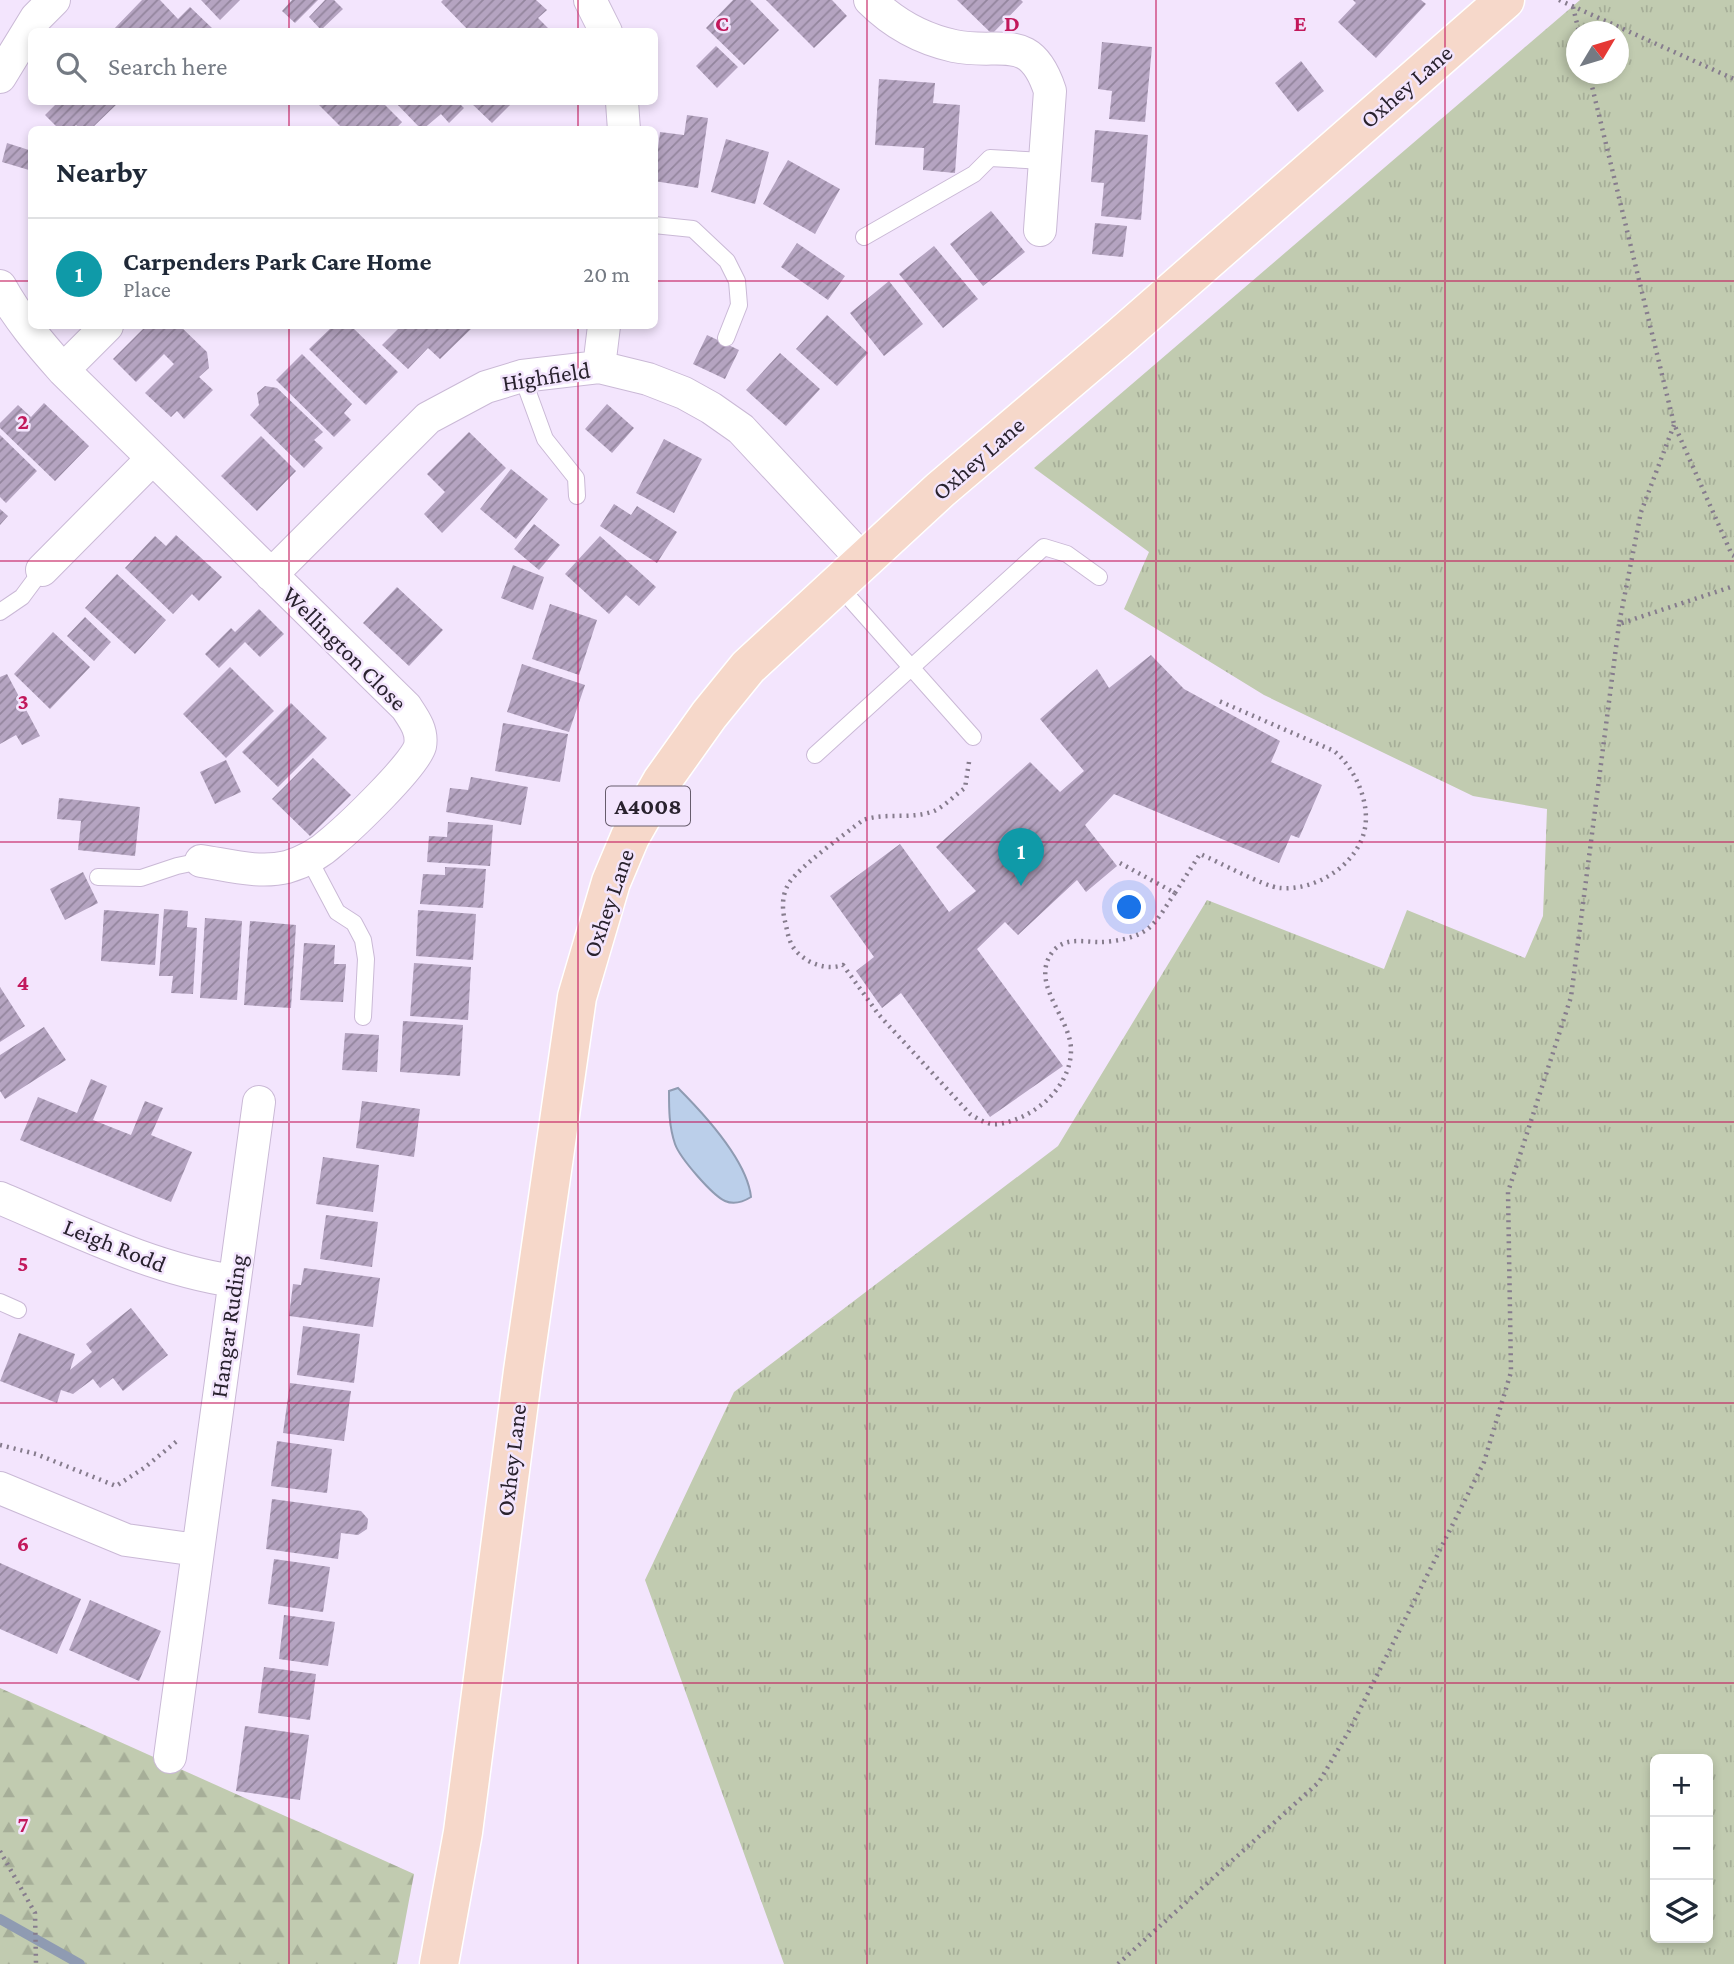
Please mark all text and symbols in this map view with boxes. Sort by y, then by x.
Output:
text: C [715,10,729,36]
text: D [1004,10,1020,36]
text: E [1293,10,1307,36]
north arrow [1566,21,1629,84]
search box [28,28,658,105]
street label: Oxhey Lane [1355,39,1457,133]
icon: search [52,48,90,86]
text: Search here [108,52,227,81]
text: Nearby [56,155,147,188]
text: Carpenders Park Care Home [123,247,432,276]
text: 1 [75,261,83,287]
text: 20 m [583,261,630,287]
text: Place [123,276,171,302]
street label: Highfield [500,356,592,396]
text: 2 [17,408,29,434]
street label: Oxhey Lane [927,411,1029,505]
street label: Wellington Close [277,580,413,716]
text: 3 [17,688,29,714]
road number: A4008 [606,786,690,826]
pin: 1 [998,828,1044,886]
street label: Oxhey Lane [577,845,639,961]
your location [1112,890,1146,924]
text: 4 [17,969,29,995]
street label: Leigh Rodd [60,1212,170,1278]
text: 5 [17,1250,29,1276]
street label: Hangar Ruding [205,1252,251,1399]
street label: Oxhey Lane [491,1402,531,1518]
text: 6 [17,1530,29,1556]
map controls [1650,1754,1713,1943]
button: + [1650,1754,1713,1817]
text: 7 [17,1811,29,1837]
button: − [1650,1817,1713,1880]
button: layers [1650,1880,1713,1943]

